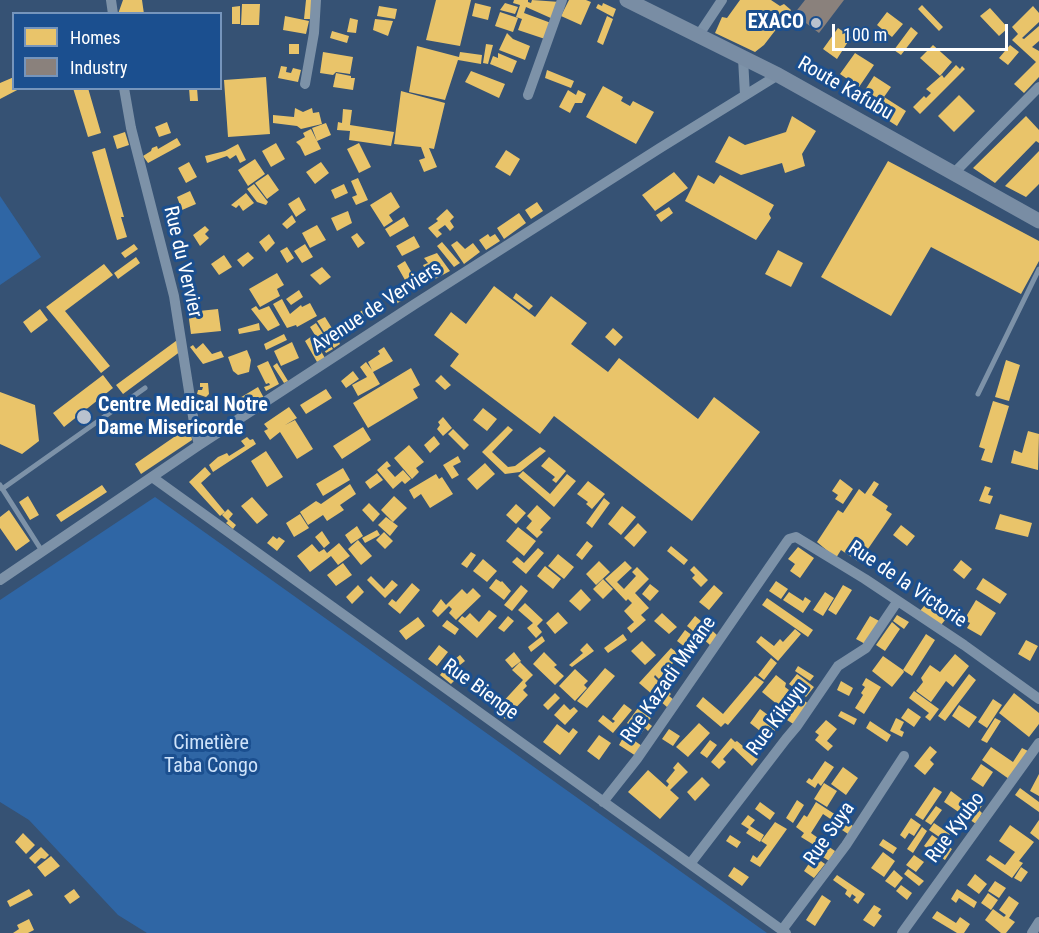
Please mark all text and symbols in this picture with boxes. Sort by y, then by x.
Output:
place label: EXACO [748,11,804,35]
legend [12,12,222,90]
scale bar [835,12,1010,50]
marker: EXACO [809,16,823,30]
text: 100 m [843,24,887,45]
text: Homes [70,27,120,48]
street label: Route Kafubu [793,52,897,126]
text: Industry [70,57,128,78]
street label: Rue du Vervier [158,204,206,320]
street label: Avenue de Verviers [307,257,447,359]
place label: Centre Medical Notre Dame Misericorde [98,394,268,441]
marker: Centre Medical Notre Dame Misericorde [75,408,93,426]
street label: Rue de la Victorie [843,537,971,633]
street label: Rue Kazadi Mwane [616,612,722,748]
street label: Rue Bienge [437,654,523,726]
street label: Rue Kikuyu [742,677,814,761]
park label: Cimetière Taba Congo [164,732,258,779]
street label: Rue Kyubo [922,788,990,868]
street label: Rue Suya [800,798,860,870]

